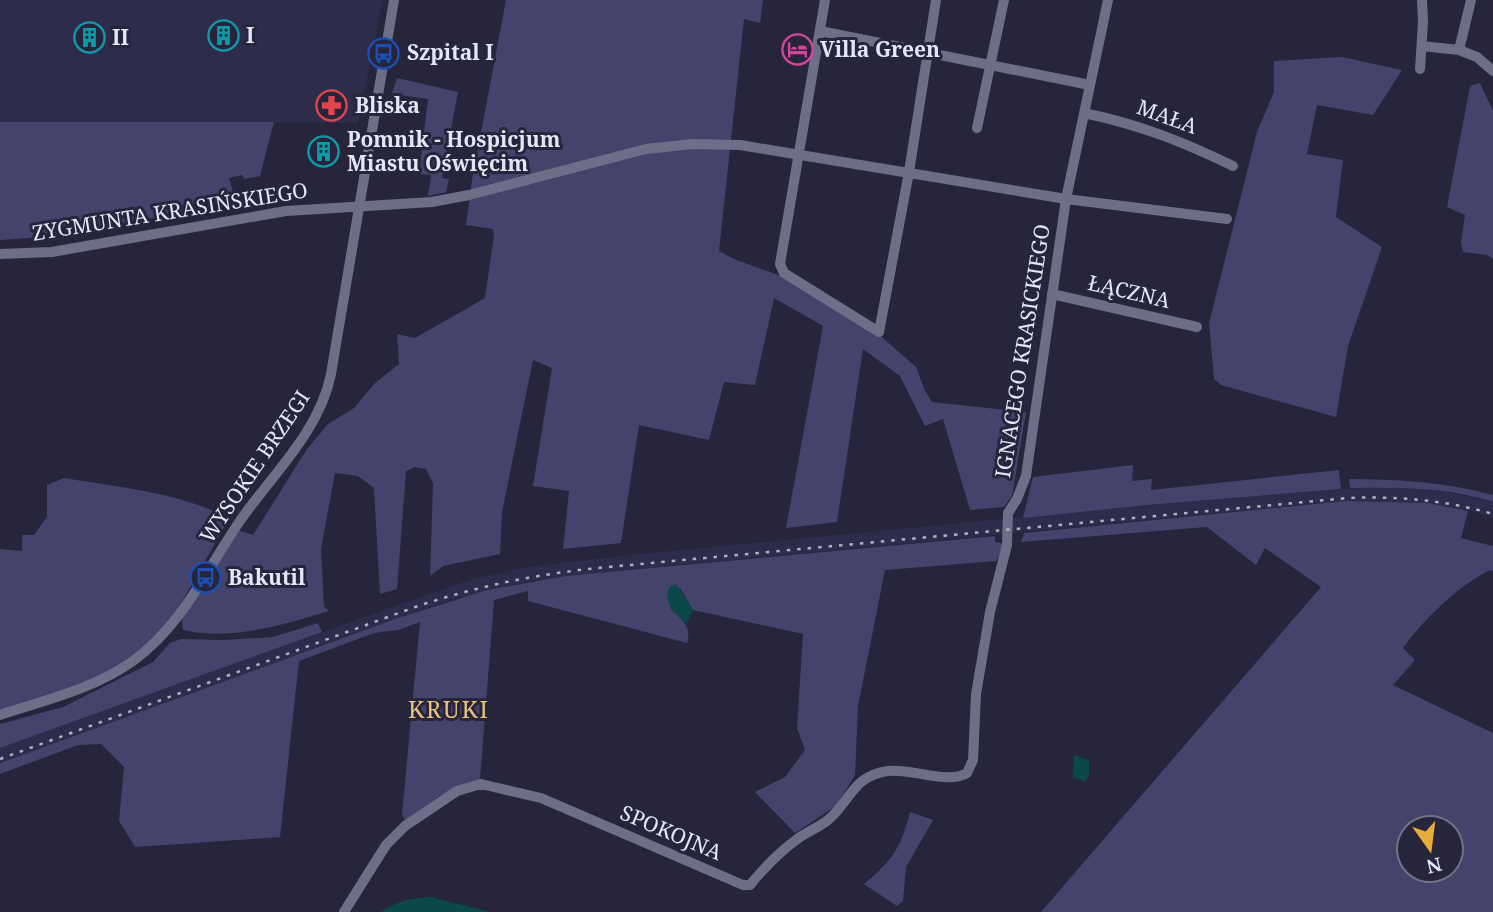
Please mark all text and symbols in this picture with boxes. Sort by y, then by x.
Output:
building icon: I [206,19,240,53]
building icon: II [72,21,106,55]
place label: I [246,21,254,49]
place label: II [112,23,129,51]
hotel icon: Villa Green [780,33,814,67]
place label: Villa Green [820,35,940,63]
bus stop icon: Szpital I [367,36,401,70]
place label: Szpital I [407,38,494,66]
pharmacy icon: Bliska [315,89,349,123]
place label: Bliska [355,91,420,119]
street label: MAŁA [1133,92,1202,140]
place label: Pomnik - Hospicjum Miastu Oświęcim [347,125,561,177]
building icon: Pomnik - Hospicjum Miastu Oświęcim [307,135,341,169]
street label: ZYGMUNTA KRASIŃSKIEGO [30,175,310,247]
street label: IGNACEGO KRASICKIEGO [988,222,1056,480]
street label: ŁĄCZNA [1085,268,1173,314]
street label: WYSOKIE BRZEGI [193,385,316,548]
bus stop icon: Bakutil [188,561,222,595]
place label: Bakutil [228,563,306,591]
district label: KRUKI [408,693,490,725]
street label: SPOKOJNA [616,798,727,866]
north arrow [1395,814,1465,884]
text: N [1424,851,1445,880]

